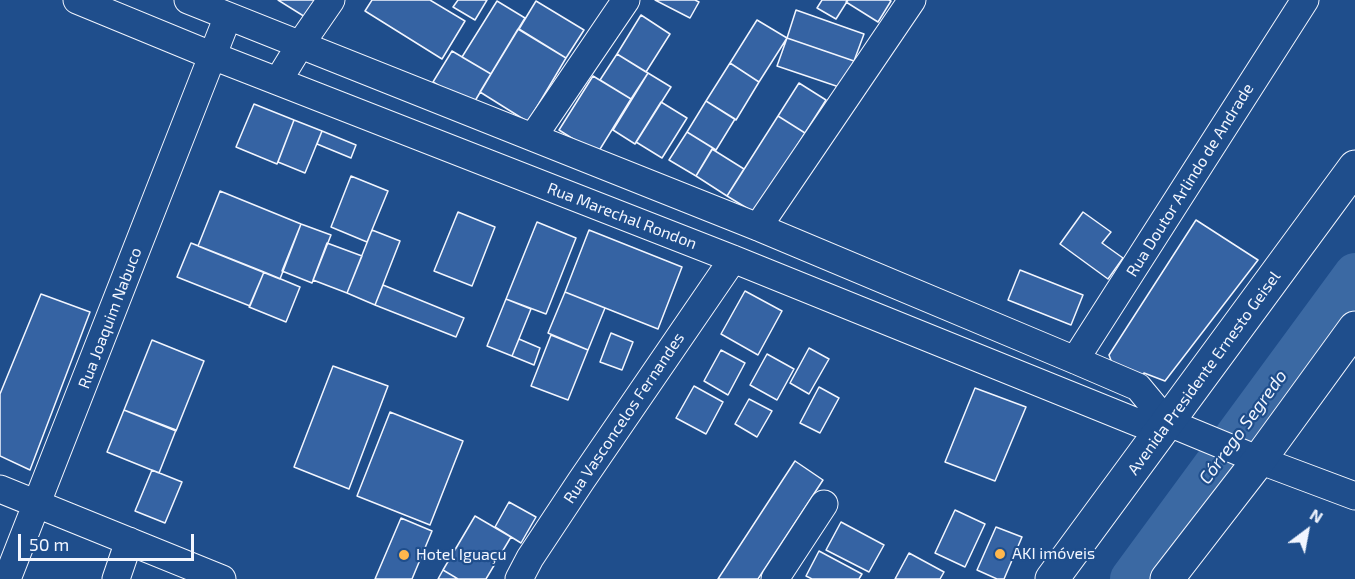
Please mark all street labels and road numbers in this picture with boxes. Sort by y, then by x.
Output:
street label: Rua Doutor Arlindo de Andrade [1122,80,1258,280]
street label: Rua Marechal Rondon [544,179,700,253]
street label: Rua Joaquim Nabuco [74,245,146,391]
street label: Avenida Presidente Ernesto Geisel [1124,267,1284,479]
street label: Rua Vasconcelos Fernandes [560,329,688,507]

